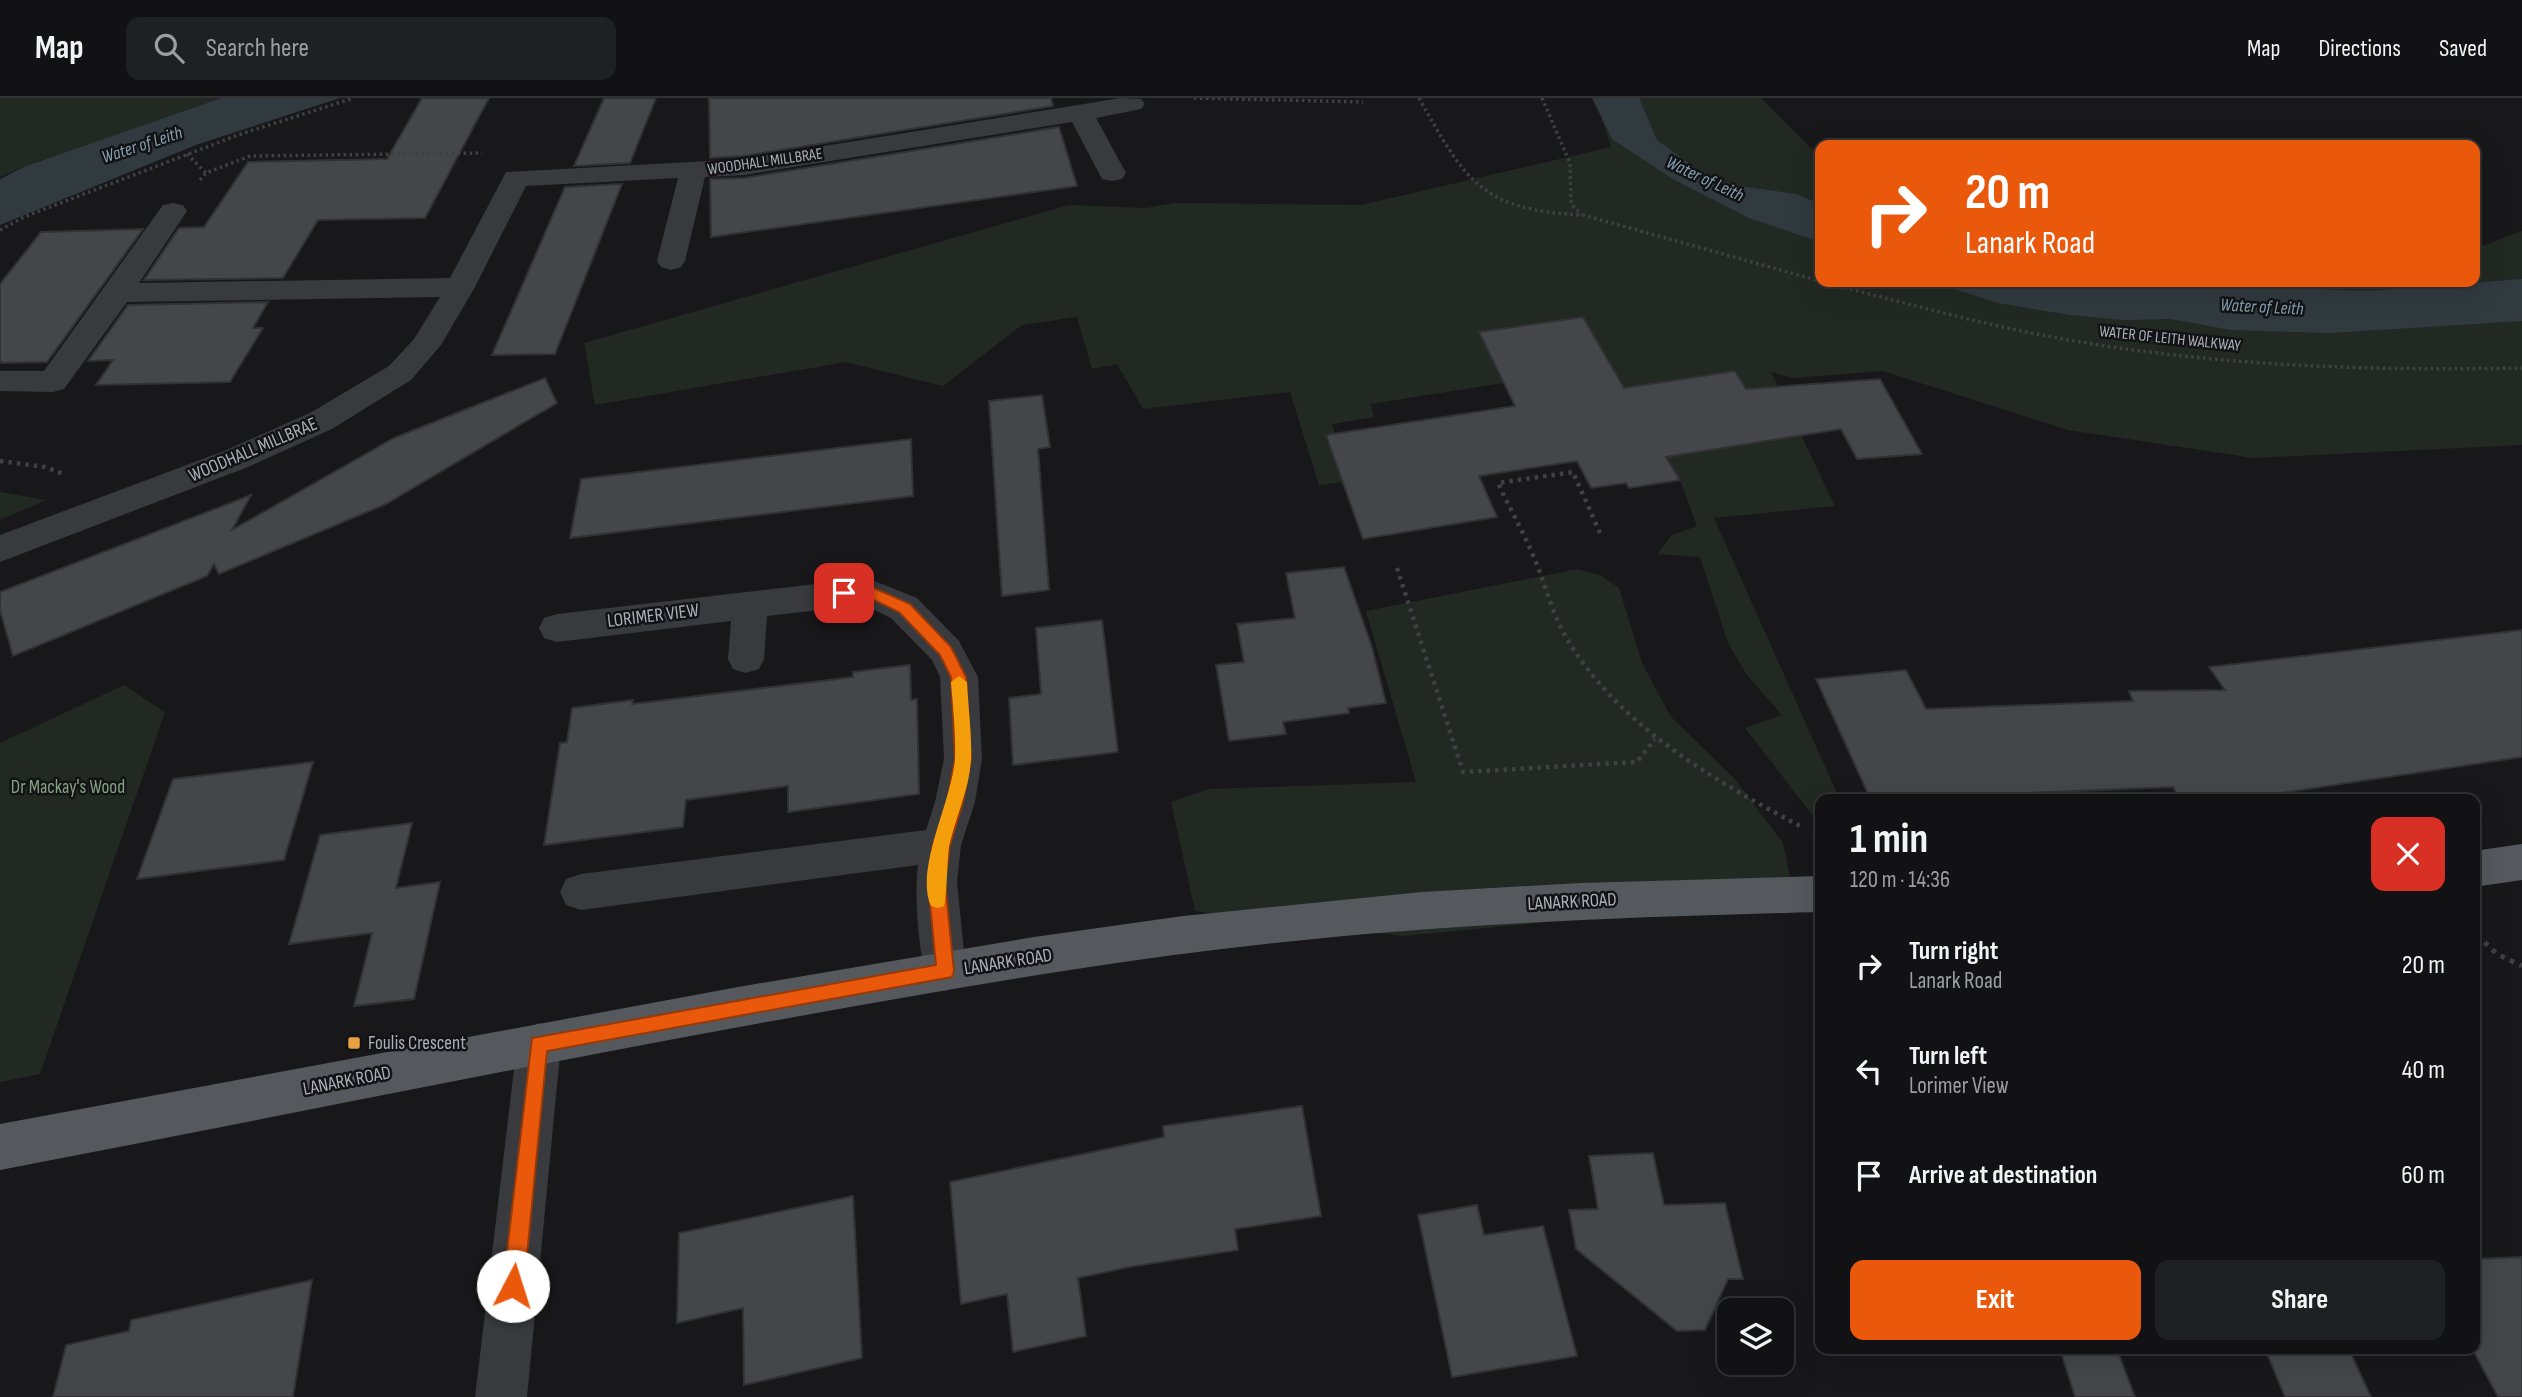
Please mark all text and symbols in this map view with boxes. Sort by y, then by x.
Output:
search box [126,17,616,80]
text: Map [35,28,84,68]
icon: search [150,29,188,67]
text: Search here [206,33,309,64]
text: Map [2247,34,2280,63]
text: Directions [2318,34,2401,63]
text: Saved [2439,34,2487,63]
water label: Water of Leith [99,122,185,168]
street label: WOODHALL MILLBRAE [706,145,824,179]
water label: Water of Leith [1663,152,1748,206]
text: 20 m [1965,164,2050,223]
icon: right [1850,168,1941,259]
text: Lanark Road [1965,224,2095,263]
water label: Water of Leith [2220,294,2305,320]
street label: WATER OF LEITH WALKWAY [2098,322,2242,356]
street label: WOODHALL MILLBRAE [185,413,321,487]
pin [814,563,874,623]
icon: arrive [825,574,863,612]
street label: LORIMER VIEW [606,599,701,633]
park label: Dr Mackay's Wood [11,776,125,799]
text: 1 min [1850,814,1928,865]
button: close [2371,817,2445,891]
text: 120 m · 14:36 [1850,866,1950,894]
street label: LANARK ROAD [1527,888,1617,916]
text: Turn right [1909,936,1998,967]
street label: LANARK ROAD [962,944,1054,980]
icon: right [1850,947,1888,985]
text: 20 m [2402,950,2445,981]
text: Lanark Road [1909,967,2002,995]
place label: Foulis Crescent [368,1032,466,1055]
marker: Foulis Crescent [346,1035,362,1051]
text: Turn left [1909,1041,1987,1072]
icon: left [1850,1052,1888,1090]
text: 40 m [2402,1055,2445,1086]
street label: LANARK ROAD [301,1061,393,1101]
text: Lorimer View [1909,1072,2009,1100]
icon: arrive [1850,1157,1888,1195]
text: Arrive at destination [1909,1160,2097,1191]
text: 60 m [2401,1160,2445,1191]
position arrow [476,1249,550,1323]
button: Exit [1850,1260,2141,1340]
button: Share [2155,1260,2445,1340]
map controls [1717,1298,1794,1375]
button: layers [1717,1298,1794,1375]

